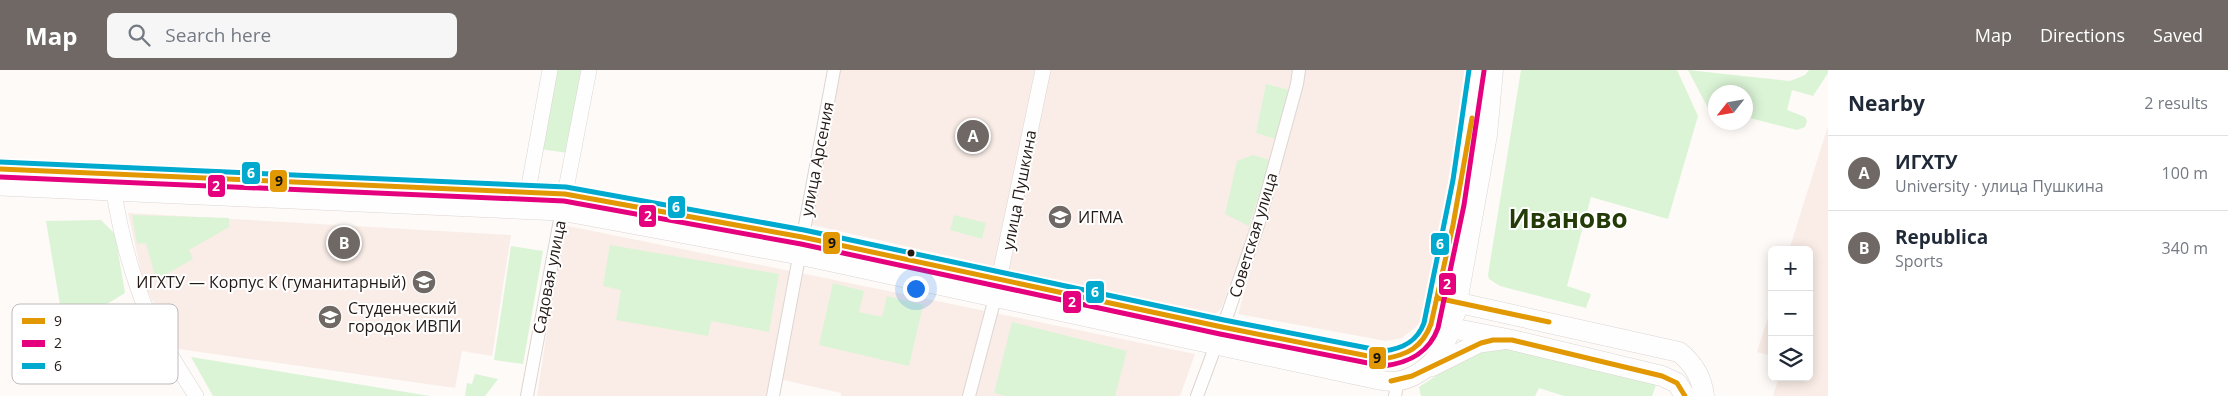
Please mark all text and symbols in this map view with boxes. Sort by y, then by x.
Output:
search box [107,13,457,58]
text: Map [25,19,77,52]
icon: search [125,21,153,49]
text: Search here [165,22,271,48]
text: Map [1975,23,2012,47]
text: Directions [2040,23,2125,47]
text: Saved [2153,23,2203,47]
north arrow [1708,85,1753,130]
text: Nearby [1848,89,1925,117]
text: 2 results [2144,92,2208,114]
street label: улица Арсения [795,100,839,218]
pin: A [957,117,989,155]
street label: улица Пушкина [997,128,1041,252]
text: ИГХТУ [1895,149,1958,175]
line badge: 6 [241,161,261,185]
text: A [1858,162,1870,184]
text: 100 m [2162,162,2208,184]
text: 6 [247,163,255,182]
line badge: 9 [269,169,288,193]
street label: Советская улица [1224,170,1282,300]
text: 9 [275,171,283,190]
line badge: 2 [207,174,226,198]
text: University · улица Пушкина [1895,175,2104,197]
text: 2 [212,176,220,195]
line badge: 6 [667,195,686,219]
text: 6 [672,197,680,216]
district label: Иваново [1508,200,1628,236]
line badge: 2 [638,204,657,228]
school or university icon: ИГМА [1047,204,1073,230]
text: 2 [644,206,652,225]
place label: ИГМА [1078,206,1124,228]
street label: Садовая улица [527,218,571,336]
pin: B [328,224,360,262]
text: Republica [1895,224,1988,250]
line badge: 9 [822,231,841,255]
line badge: 6 [1430,232,1450,256]
text: 9 [828,233,836,252]
text: 6 [1436,234,1444,253]
text: B [1859,237,1869,259]
text: 340 m [2162,237,2208,259]
map controls [1768,246,1813,381]
button: + [1768,246,1813,291]
unlabelled marker [906,248,916,258]
text: Sports [1895,250,1943,272]
school or university icon: ИГХТУ — Корпус К (гуманитарный) [411,269,437,295]
place label: ИГХТУ — Корпус К (гуманитарный) [136,271,406,293]
line badge: 2 [1438,272,1457,296]
text: 2 [1443,274,1451,293]
your location [903,276,929,302]
line badge: 6 [1085,280,1105,304]
text: 6 [1091,282,1099,301]
line badge: 2 [1062,290,1082,314]
button: − [1768,291,1813,336]
text: 2 [1068,292,1076,311]
place label: Студенческий городок ИВПИ [348,297,461,337]
legend [12,304,178,384]
school or university icon: Студенческий городок ИВПИ [317,304,343,330]
text: 9 [54,311,62,330]
text: 2 [54,333,62,352]
button: layers [1768,336,1813,381]
line badge: 9 [1368,346,1387,370]
text: 9 [1373,348,1381,367]
text: 6 [54,356,62,375]

